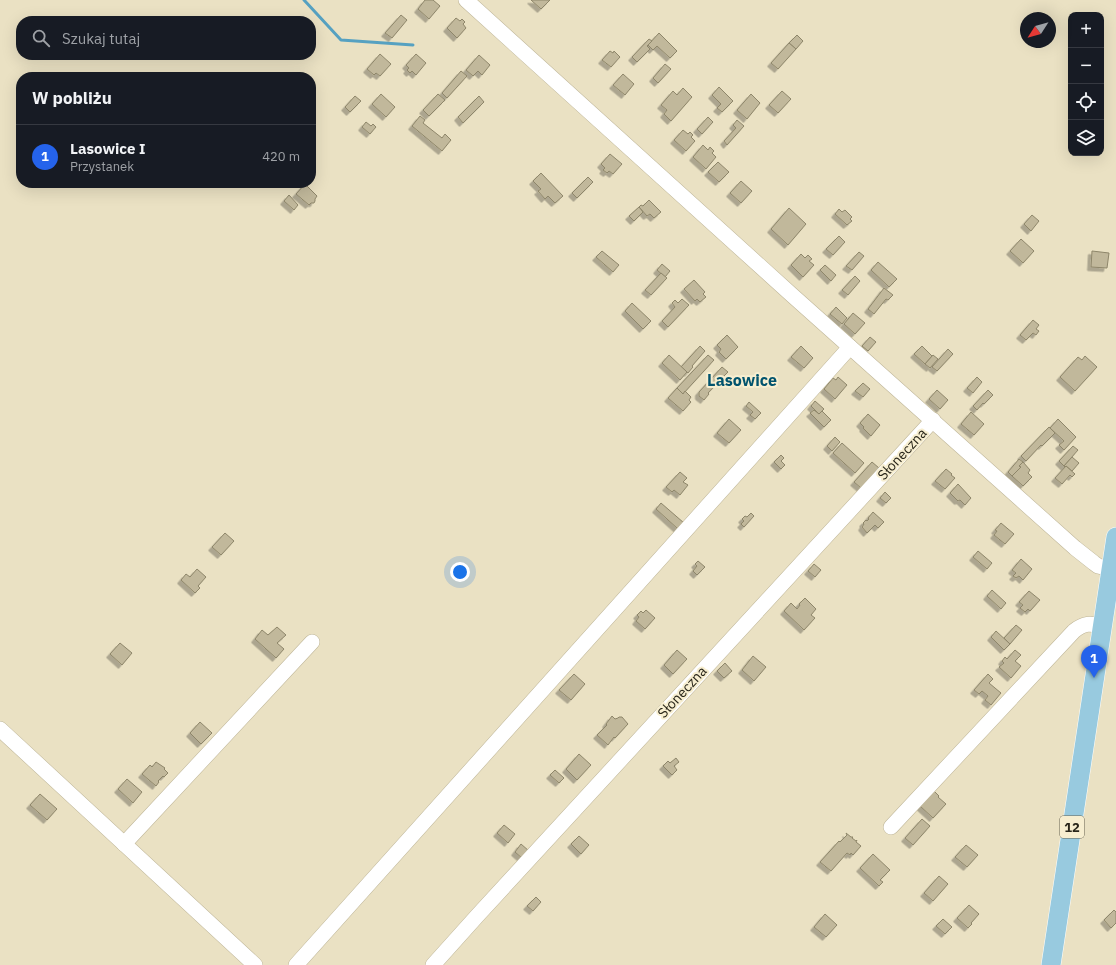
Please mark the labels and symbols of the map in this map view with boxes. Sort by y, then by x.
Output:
north arrow [1020,12,1056,48]
district label: Lasowice [707,370,777,390]
street label: Słoneczna [873,424,931,484]
your location [450,562,470,582]
pin: 1 [1081,645,1107,678]
street label: Słoneczna [653,662,711,722]
road number: 12 [1060,816,1084,838]

